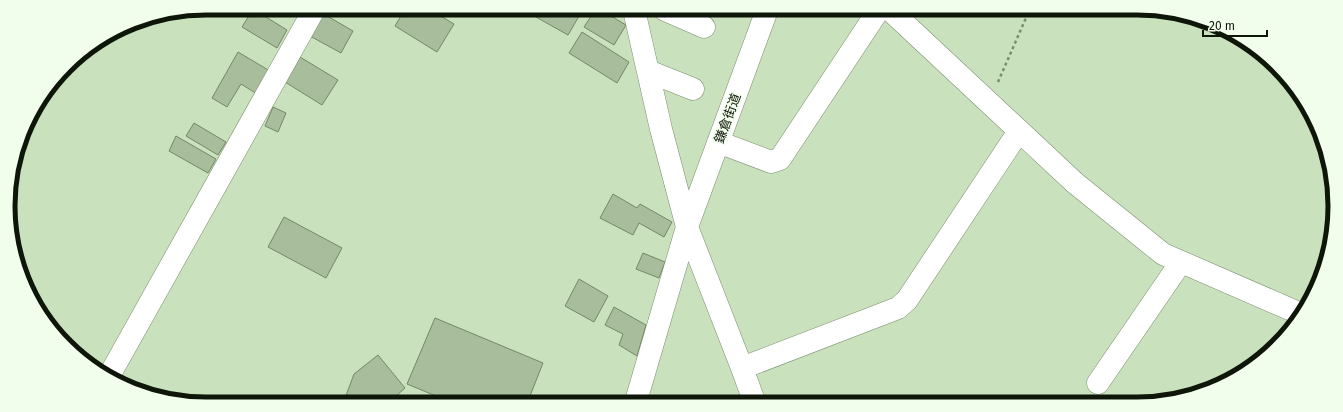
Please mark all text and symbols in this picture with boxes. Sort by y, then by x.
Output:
scale bar [1203,12,1267,38]
text: 20 m [1209,19,1235,33]
street label: 鎌倉街道 [712,91,743,145]

